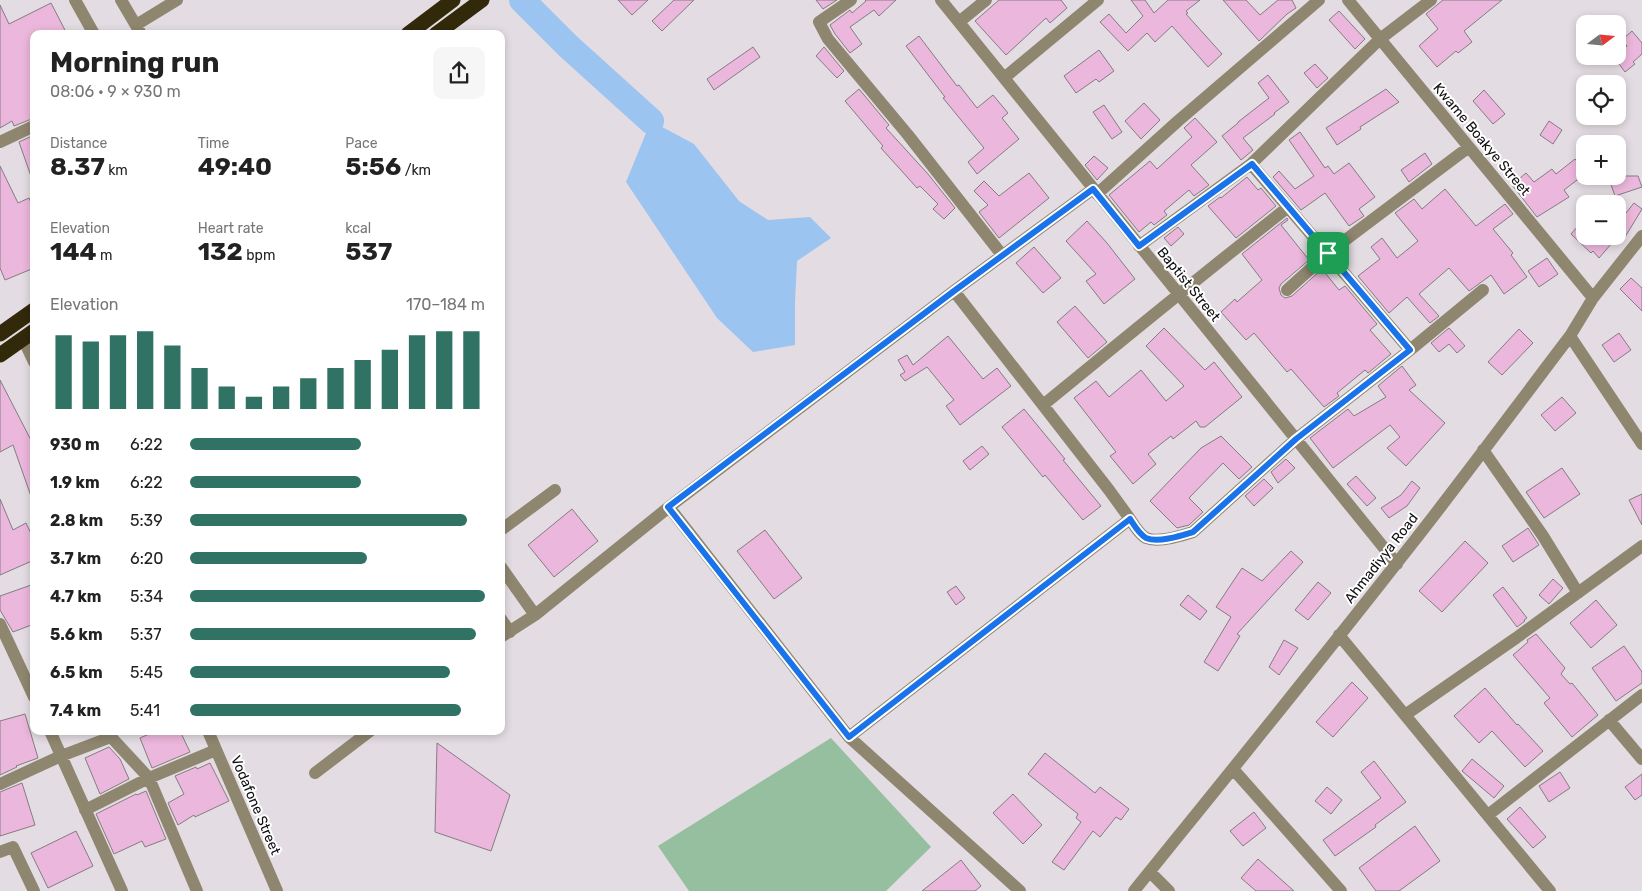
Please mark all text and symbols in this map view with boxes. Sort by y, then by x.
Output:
north arrow [1576,15,1626,65]
map controls [1576,15,1626,245]
text: Morning run [50,46,219,79]
button: share [433,47,485,99]
button: locate [1576,75,1626,125]
street label: Kwame Boakye Street [1430,80,1534,200]
text: 08:06 · 9 × 930 m [50,82,181,101]
text: Distance [50,135,107,152]
text: Time [198,135,229,152]
text: Pace [345,135,377,152]
button: + [1576,135,1626,185]
text: 8.37 [50,152,105,181]
text: 49:40 [198,152,272,181]
text: 5:56 [345,152,401,181]
text: km [105,162,128,179]
text: /km [401,162,431,179]
button: − [1576,195,1626,245]
text: Elevation [50,220,110,237]
text: Heart rate [198,220,264,237]
text: kcal [345,220,371,237]
pin [1307,232,1349,274]
text: 144 [50,237,97,266]
text: 132 [198,237,243,266]
text: 537 [345,237,392,266]
icon: arrive [1314,239,1342,267]
street label: Baptist Street [1153,244,1224,325]
text: m [97,247,112,264]
text: bpm [243,247,275,264]
text: Elevation [50,295,119,314]
text: 170–184 m [406,295,485,314]
text: 930 m [50,435,100,454]
text: 6:22 [130,435,163,454]
text: 1.9 km [50,473,100,492]
text: 6:22 [130,473,163,492]
street label: Ahmadiyya Road [1341,510,1422,607]
text: 2.8 km [50,511,103,530]
text: 5:39 [130,511,163,530]
text: 3.7 km [50,549,101,568]
text: 6:20 [130,549,163,568]
text: 4.7 km [50,587,101,606]
text: 5:34 [130,587,163,606]
text: 5.6 km [50,625,103,644]
text: 5:37 [130,625,161,644]
text: 6.5 km [50,663,103,682]
text: 5:45 [130,663,163,682]
text: 7.4 km [50,701,101,720]
text: 5:41 [130,701,160,720]
street label: Vodafone Street [227,753,284,858]

